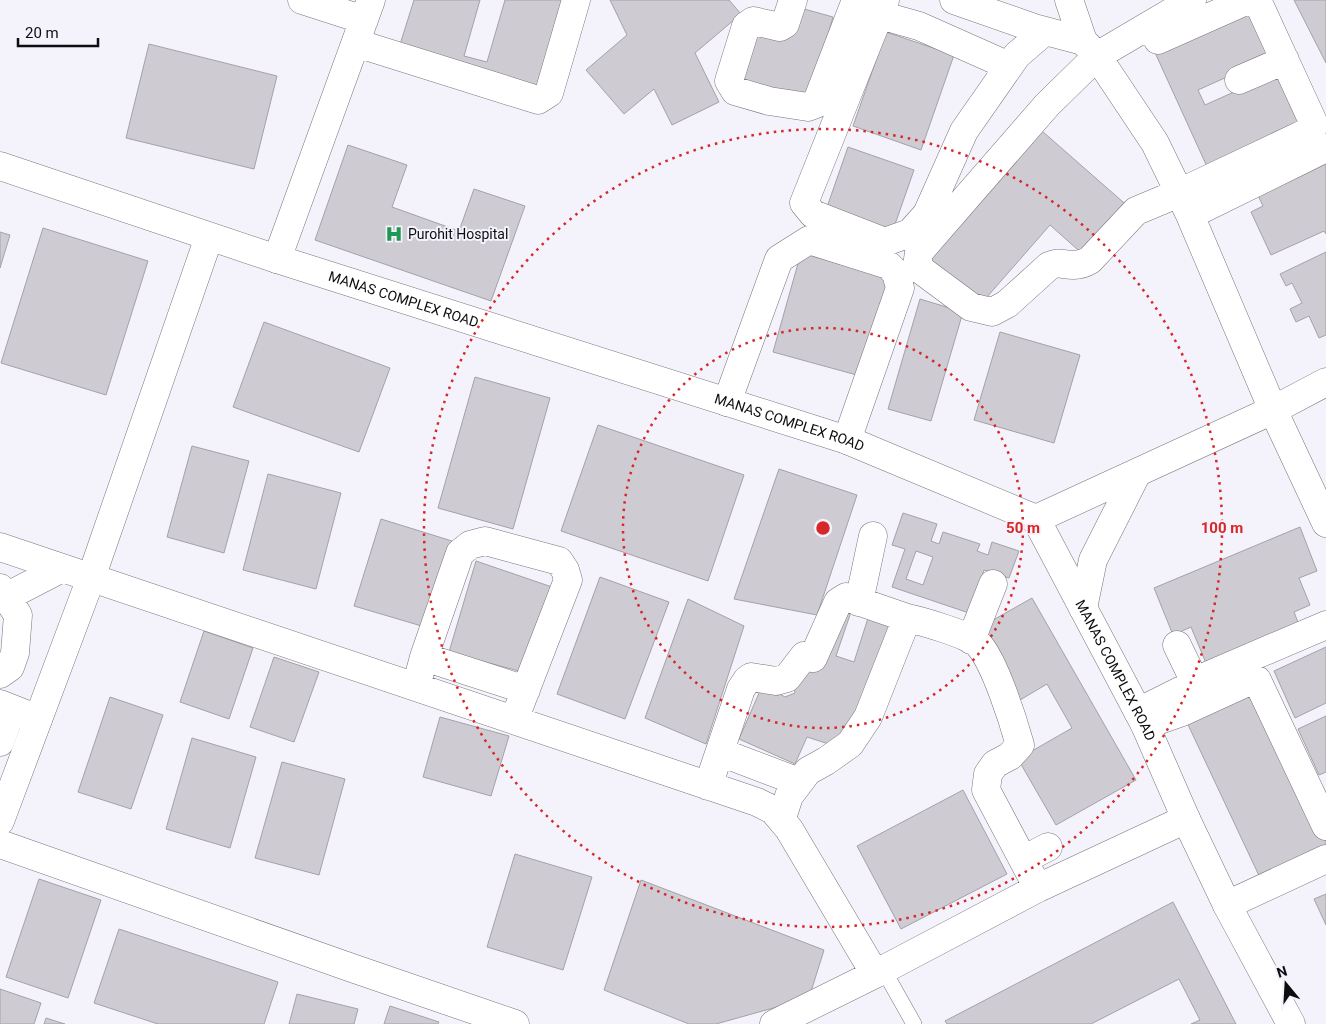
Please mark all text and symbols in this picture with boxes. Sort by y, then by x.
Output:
scale bar [18,15,98,47]
text: 20 m [25,24,59,42]
hospital icon: Purohit Hospital [384,224,404,244]
place label: Purohit Hospital [408,226,508,242]
street label: MANAS COMPLEX ROAD [327,268,481,331]
street label: MANAS COMPLEX ROAD [713,390,867,454]
centre of rings [814,519,832,537]
text: 50 m [1006,519,1040,537]
text: 100 m [1201,519,1243,537]
street label: MANAS COMPLEX ROAD [1072,597,1159,743]
north arrow [1261,959,1311,1009]
text: N [1275,962,1289,981]

